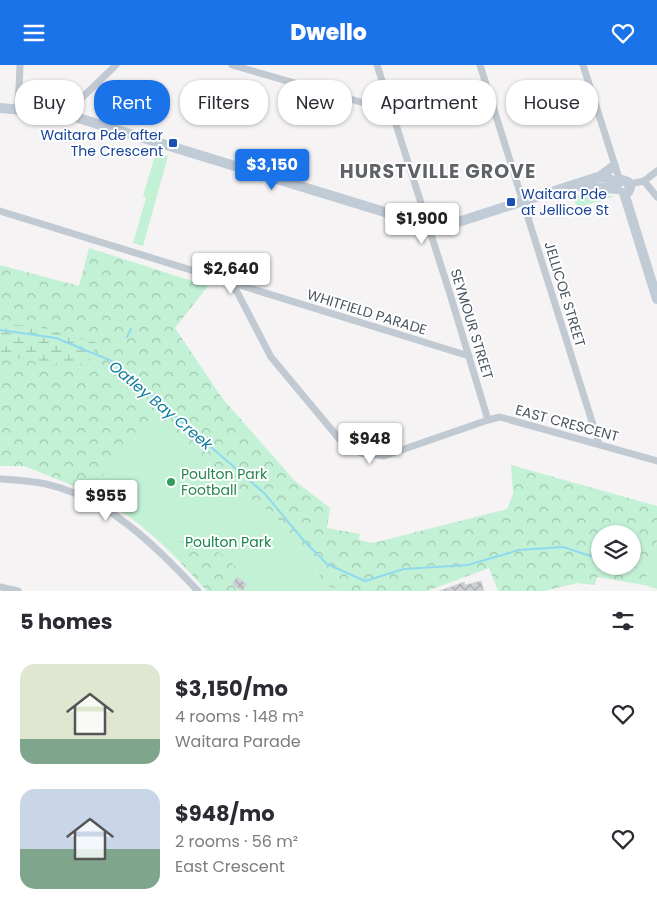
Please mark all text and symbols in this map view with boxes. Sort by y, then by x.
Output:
text: Dwello [290,17,367,48]
icon: menu [20,19,48,47]
icon: heart [609,19,637,47]
chip: Buy [15,80,84,125]
chip: Rent [94,80,170,125]
chip: Filters [180,80,268,125]
chip: New [278,80,352,125]
chip: Apartment [362,80,496,125]
chip: House [506,80,598,125]
place label: Waitara Pde after The Crescent [40,125,163,161]
marker: Waitara Pde after The Crescent [167,137,179,149]
pin: $3,150 [231,149,313,191]
text: $3,150 [246,153,298,176]
district label: HURSTVILLE GROVE [340,158,536,185]
place label: Waitara Pde at Jellicoe St [521,184,609,220]
marker: Waitara Pde at Jellicoe St [505,196,517,208]
pin: $1,900 [381,203,463,245]
text: $1,900 [396,207,448,230]
street label: JELLICOE STREET [539,239,591,350]
pin: $2,640 [190,253,272,295]
text: $2,640 [203,257,259,280]
street label: SEYMOUR STREET [446,266,498,382]
street label: WHITFIELD PARADE [305,284,429,340]
water label: Oatley Bay Creek [105,355,218,455]
street label: EAST CRESCENT [513,400,621,447]
pin: $948 [340,423,400,465]
text: $948 [349,427,391,450]
place label: Poulton Park Football [181,464,268,500]
marker: Poulton Park Football [165,476,177,488]
pin: $955 [76,479,136,522]
text: $955 [85,484,127,507]
map controls [591,525,641,575]
button: layers [591,525,641,575]
park label: Poulton Park [185,532,272,552]
text: 5 homes [20,607,113,636]
icon: filters [609,607,637,635]
text: $3,150/mo [175,674,288,703]
icon: home [60,684,120,744]
icon: heart [609,700,637,728]
text: 4 rooms · 148 m² [175,705,304,728]
text: Waitara Parade [175,730,301,753]
text: $948/mo [175,799,275,828]
icon: home [60,809,120,869]
icon: heart [609,825,637,853]
text: 2 rooms · 56 m² [175,830,298,853]
text: East Crescent [175,855,285,878]

